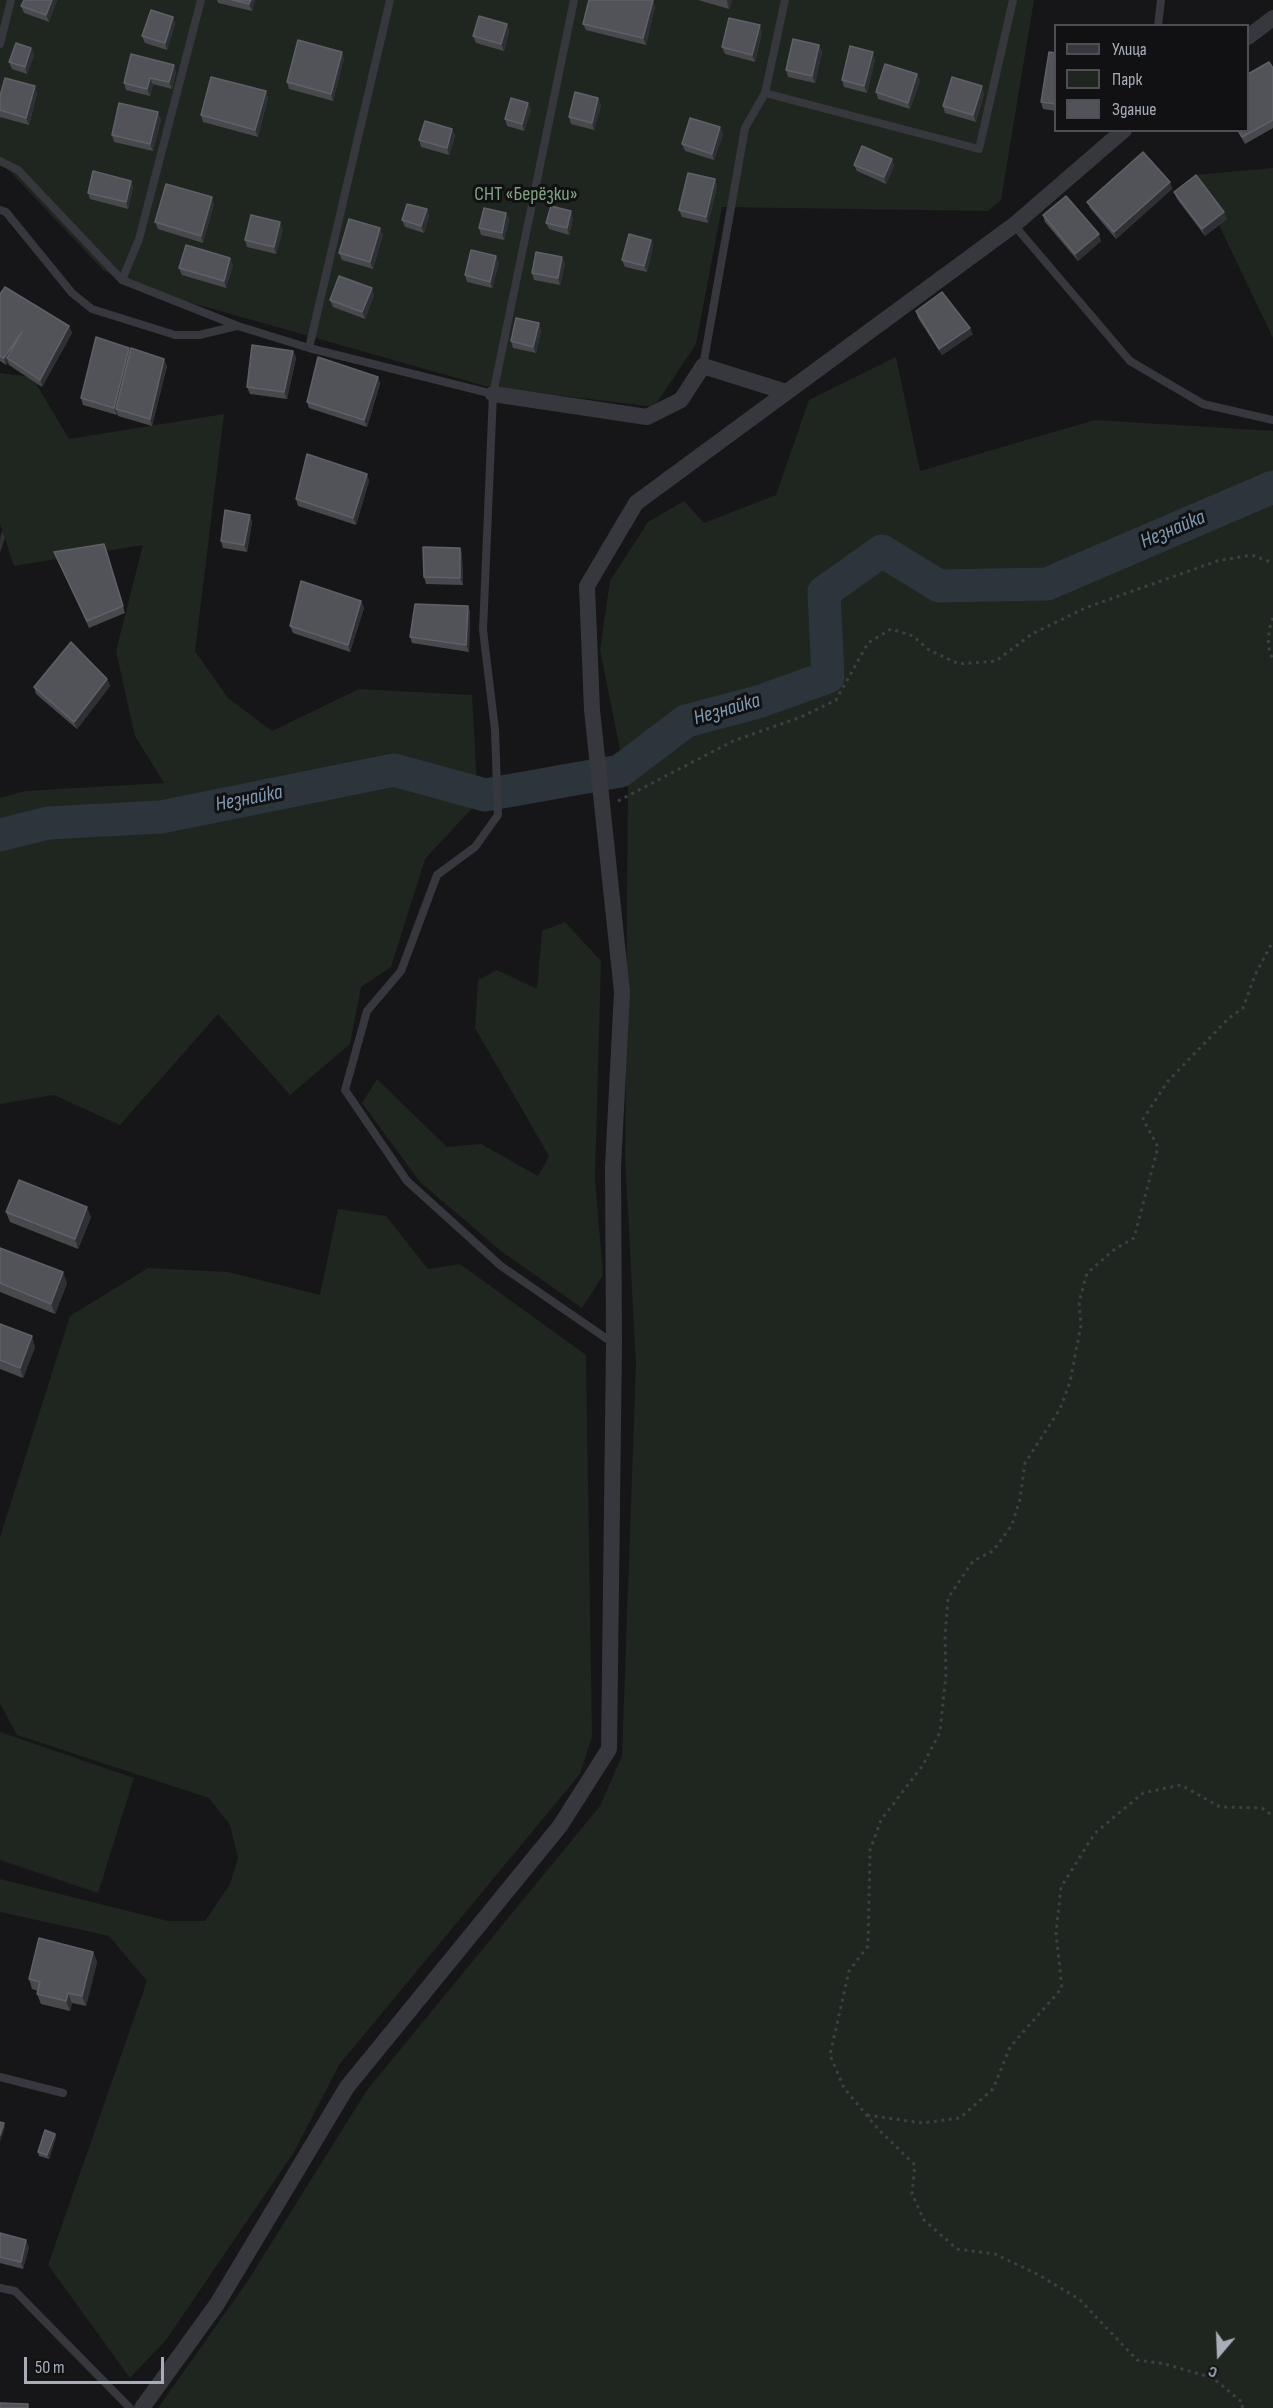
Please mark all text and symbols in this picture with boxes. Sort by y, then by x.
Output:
legend [1054,24,1249,132]
text: Улица [1112,39,1147,60]
text: Парк [1112,69,1142,90]
text: Здание [1112,99,1157,120]
park label: СНТ «Берёзки» [474,183,578,207]
water label: Незнайка [1137,505,1209,555]
water label: Незнайка [691,689,763,731]
water label: Незнайка [213,780,285,818]
north arrow [1189,2324,1249,2384]
scale bar [27,2345,166,2383]
text: 50 m [35,2357,65,2378]
text: С [1206,2361,1220,2382]

